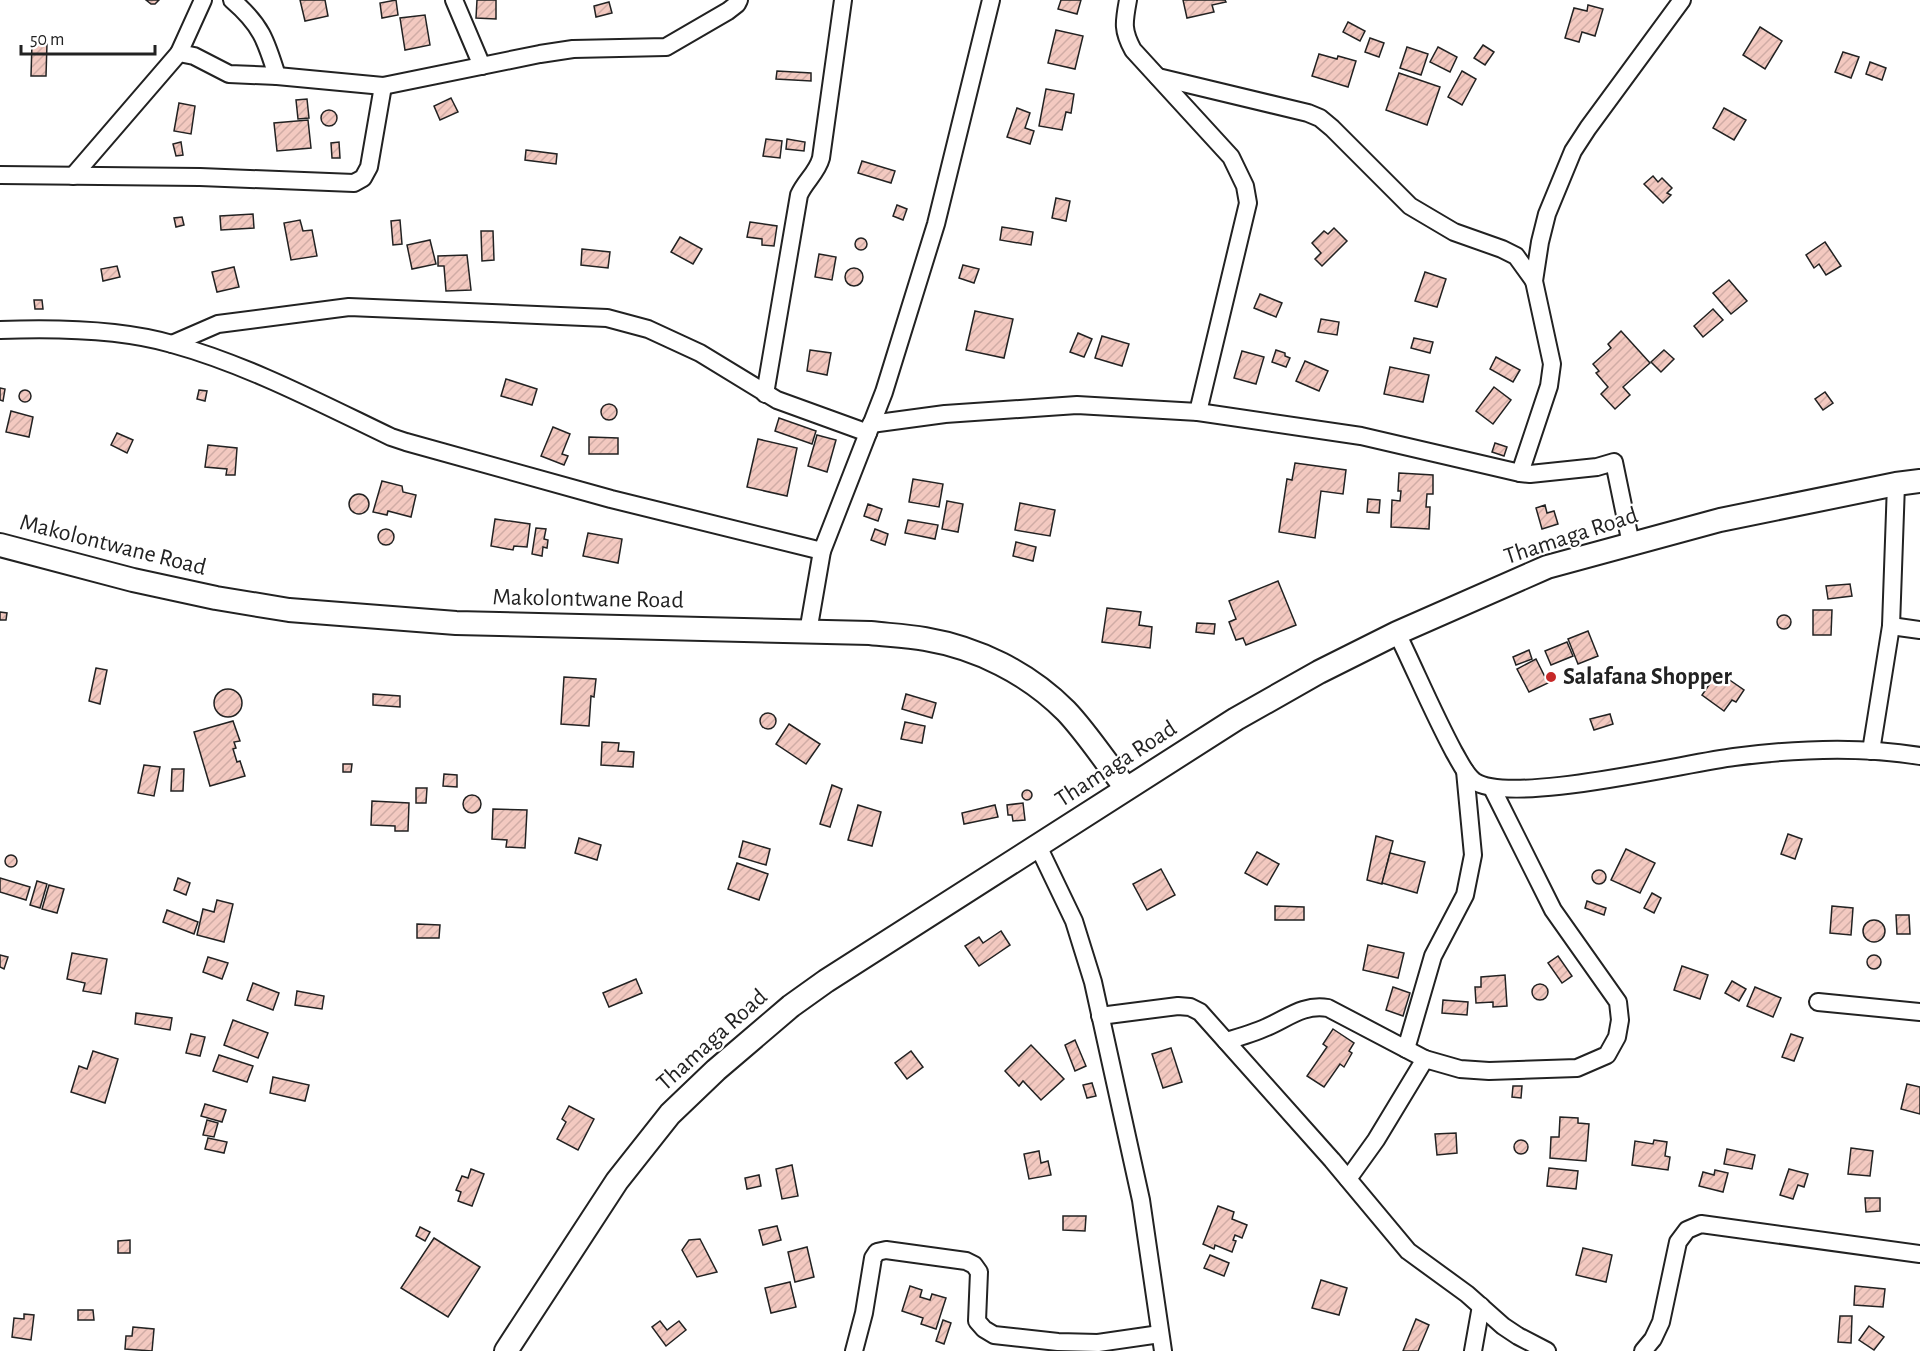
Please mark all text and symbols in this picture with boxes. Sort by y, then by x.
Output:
scale bar [21,18,154,56]
text: 50 m [30,31,64,49]
street label: Thamaga Road [1501,503,1641,569]
street label: Makolontwane Road [17,510,209,580]
street label: Makolontwane Road [492,585,684,613]
place label: Salafana Shopper [1563,665,1732,689]
marker: Salafana Shopper [1544,670,1558,684]
street label: Thamaga Road [1051,716,1181,812]
street label: Thamaga Road [652,984,772,1096]

